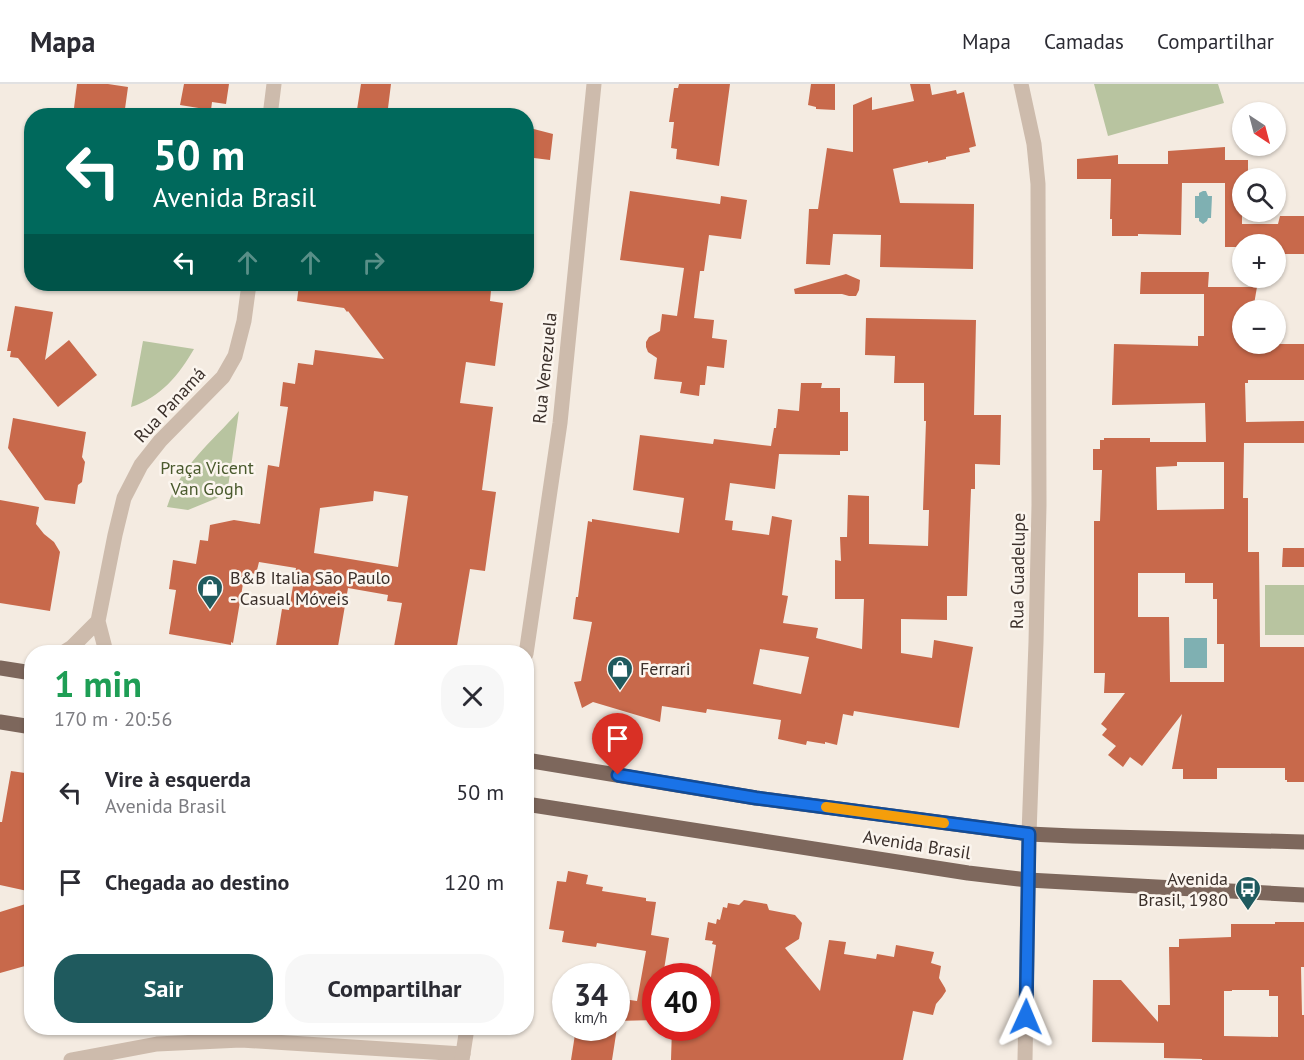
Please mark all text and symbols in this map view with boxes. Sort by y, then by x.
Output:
text: Mapa [30,23,95,60]
text: Mapa [962,28,1011,55]
text: Camadas [1044,28,1124,55]
text: Compartilhar [1157,28,1274,55]
north arrow [1232,102,1286,156]
map controls [1232,102,1286,354]
text: 50 m [153,127,245,182]
icon: left [54,132,132,210]
button: search [1232,168,1286,222]
text: Avenida Brasil [153,180,316,214]
button: + [1232,234,1286,288]
icon: left [168,246,201,279]
icon: ahead [231,246,264,279]
icon: ahead [294,246,327,279]
icon: right [357,246,390,279]
button: − [1232,300,1286,354]
street label: Rua Venezuela [527,311,562,425]
street label: Rua Panamá [129,362,210,447]
park label: Praça Vicent Van Gogh [160,456,254,500]
street label: Rua Guadelupe [1005,513,1030,629]
place label: B&B Italia São Paulo - Casual Móveis [230,566,390,610]
shop icon: B&B Italia São Paulo - Casual Móveis [195,573,225,611]
shop icon: Ferrari [605,654,635,692]
place label: Ferrari [640,657,691,680]
text: 1 min [54,660,142,707]
button: close [441,665,504,728]
text: 170 m · 20:56 [54,706,172,732]
pin [592,713,643,775]
icon: arrive [601,722,634,755]
text: Vire à esquerda [105,765,251,793]
icon: left [54,776,87,809]
text: 50 m [456,778,504,806]
text: Avenida Brasil [105,793,226,819]
street label: Avenida Brasil [862,825,973,864]
icon: arrive [54,866,87,899]
place label: Avenida Brasil, 1980 [1138,867,1228,911]
text: Chegada ao destino [105,868,289,896]
text: 120 m [444,868,504,896]
bus stop icon: Avenida Brasil, 1980 [1233,874,1263,912]
button: Sair [54,954,273,1023]
button: Compartilhar [285,954,504,1023]
speed limit sign: 40 [642,963,720,1041]
text: 34 [574,975,608,1014]
position arrow [994,985,1058,1049]
text: km/h [575,1008,607,1027]

